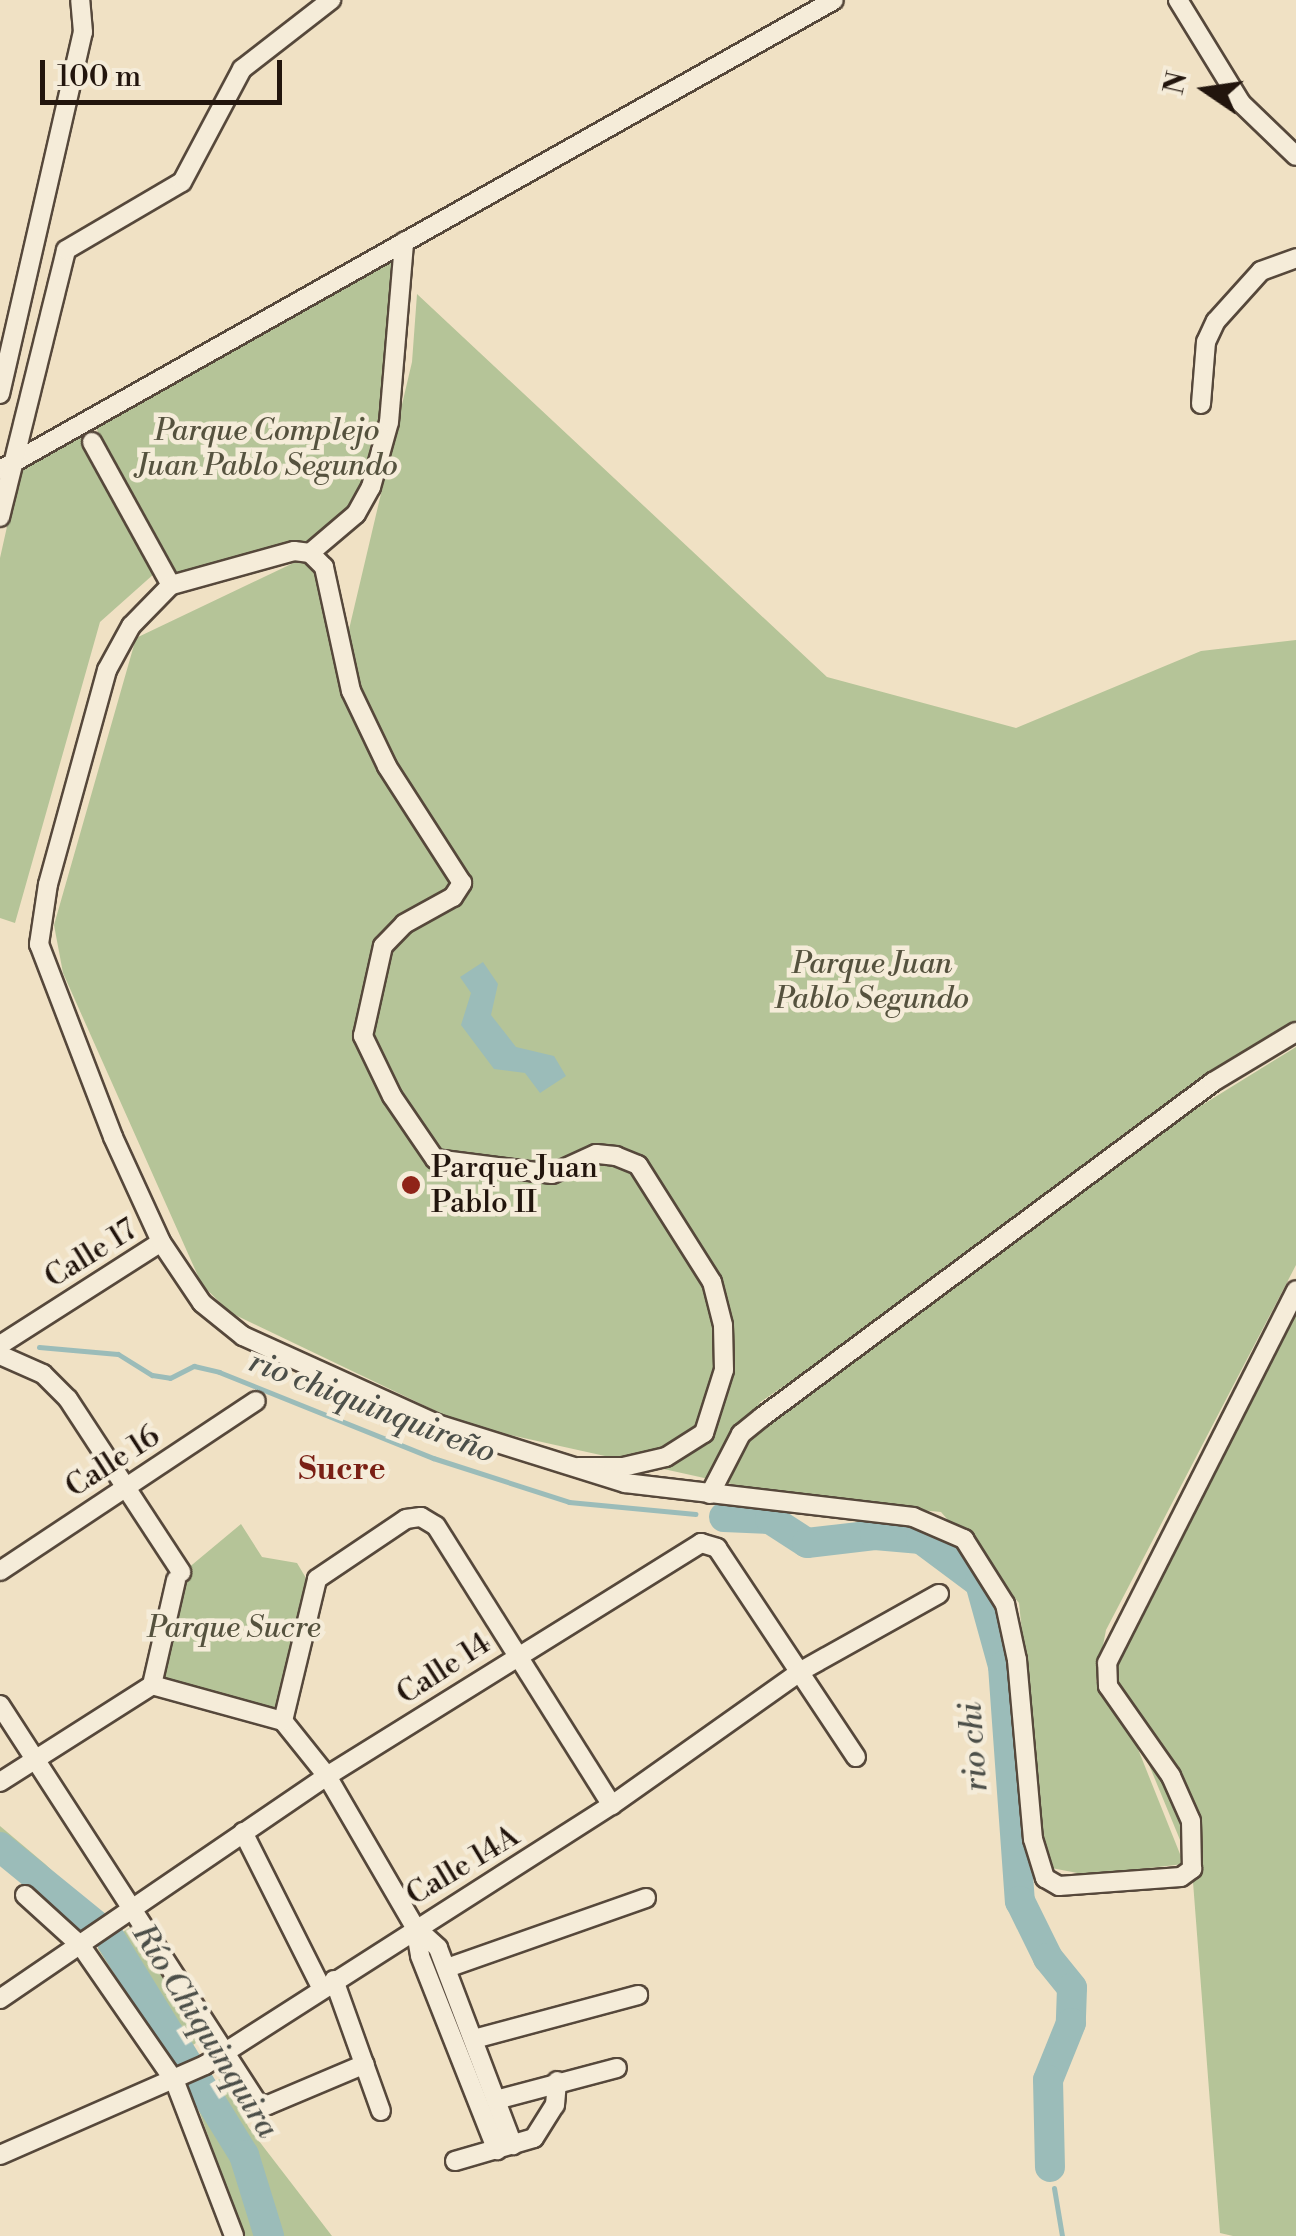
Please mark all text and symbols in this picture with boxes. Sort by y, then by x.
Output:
scale bar [45,40,288,102]
north arrow [1156,40,1256,140]
text: 100 m [57,58,141,96]
text: N [1157,68,1196,98]
park label: Parque Complejo Juan Pablo Segundo [136,413,398,484]
park label: Parque Juan Pablo Segundo [775,946,969,1016]
place label: Parque Juan Pablo II [431,1150,598,1220]
marker: Parque Juan Pablo II [400,1174,422,1196]
street label: Calle 17 [38,1212,144,1296]
water label: rio chiquinquireño [243,1342,501,1472]
street label: Calle 16 [59,1418,167,1506]
district label: Sucre [298,1450,386,1488]
park label: Parque Sucre [147,1610,321,1646]
street label: Calle 14 [390,1625,498,1713]
water label: rio chi [952,1701,996,1793]
street label: Calle 14A [400,1818,526,1914]
water label: Río Chiquinquira [124,1917,286,2145]

